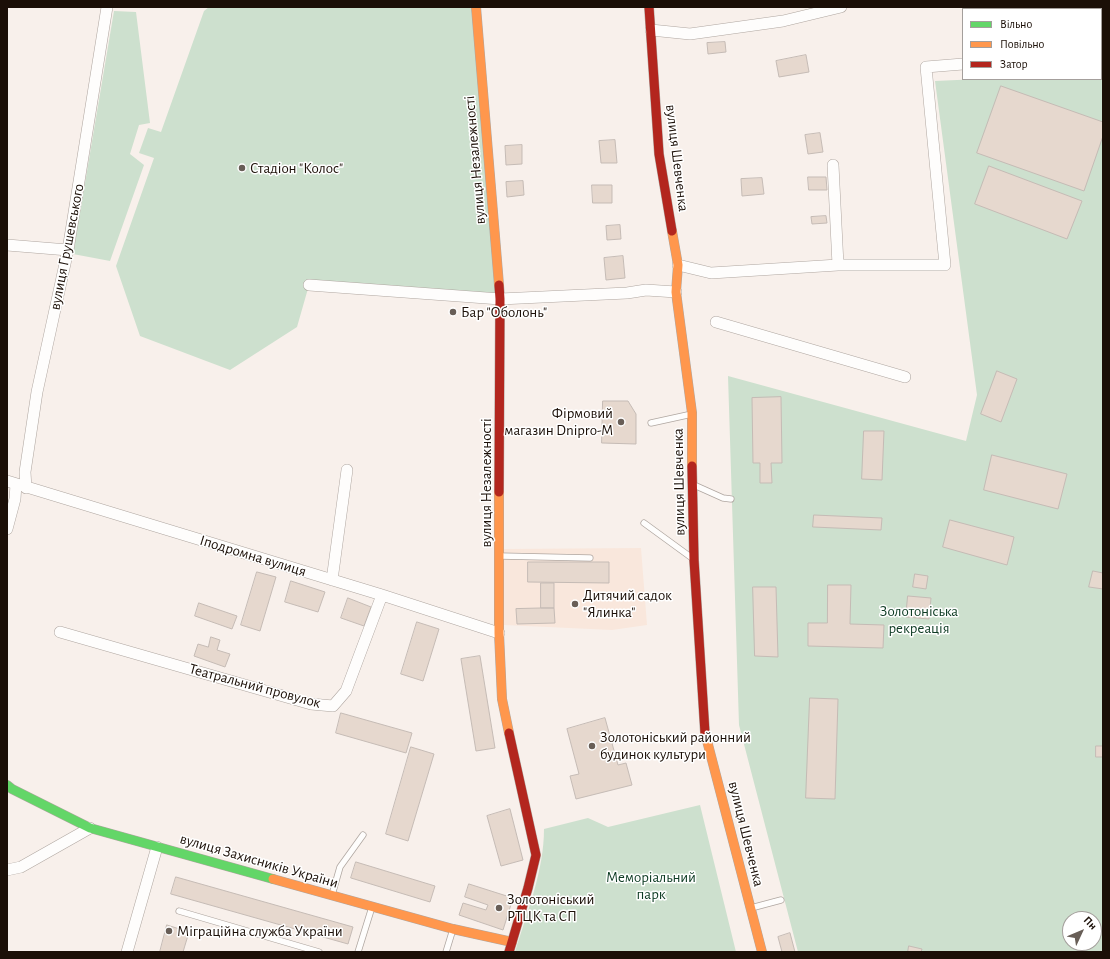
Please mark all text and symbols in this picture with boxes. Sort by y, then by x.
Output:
legend [962,8,1102,80]
text: Вільно [1000,18,1032,30]
text: Повільно [1000,38,1044,50]
text: Затор [1000,58,1028,70]
street label: вулиця Незалежності [460,95,490,225]
street label: вулиця Шевченка [662,103,692,213]
place label: Стадіон "Колос" [250,159,343,177]
marker: Стадіон "Колос" [237,163,247,173]
street label: вулиця Грушевського [46,182,88,312]
place label: Бар "Оболонь" [461,303,547,321]
marker: Бар "Оболонь" [448,307,458,317]
place label: Фірмовий магазин Dnipro-M [504,404,613,439]
marker: Фірмовий магазин Dnipro-M [616,417,626,427]
street label: вулиця Незалежності [477,418,495,548]
street label: вулиця Шевченка [669,428,689,536]
street label: Іподромна вулиця [197,531,309,581]
place label: Дитячий садок "Ялинка" [583,586,672,621]
marker: Дитячий садок "Ялинка" [570,599,580,609]
park label: Золотоніська рекреація [880,602,958,637]
street label: Театральний провулок [187,660,323,712]
place label: Золотоніський районний будинок культури [600,728,751,763]
marker: Золотоніський районний будинок культури [587,741,597,751]
street label: вулиця Шевченка [724,780,768,888]
street label: вулиця Захисників України [178,830,340,892]
park label: Меморіальний парк [606,868,696,903]
place label: Золотоніський РТЦК та СП [507,890,595,925]
marker: Золотоніський РТЦК та СП [494,903,504,913]
north arrow [1062,911,1102,951]
text: Пн [1082,914,1099,932]
place label: Міграційна служба України [177,922,343,940]
marker: Міграційна служба України [164,926,174,936]

